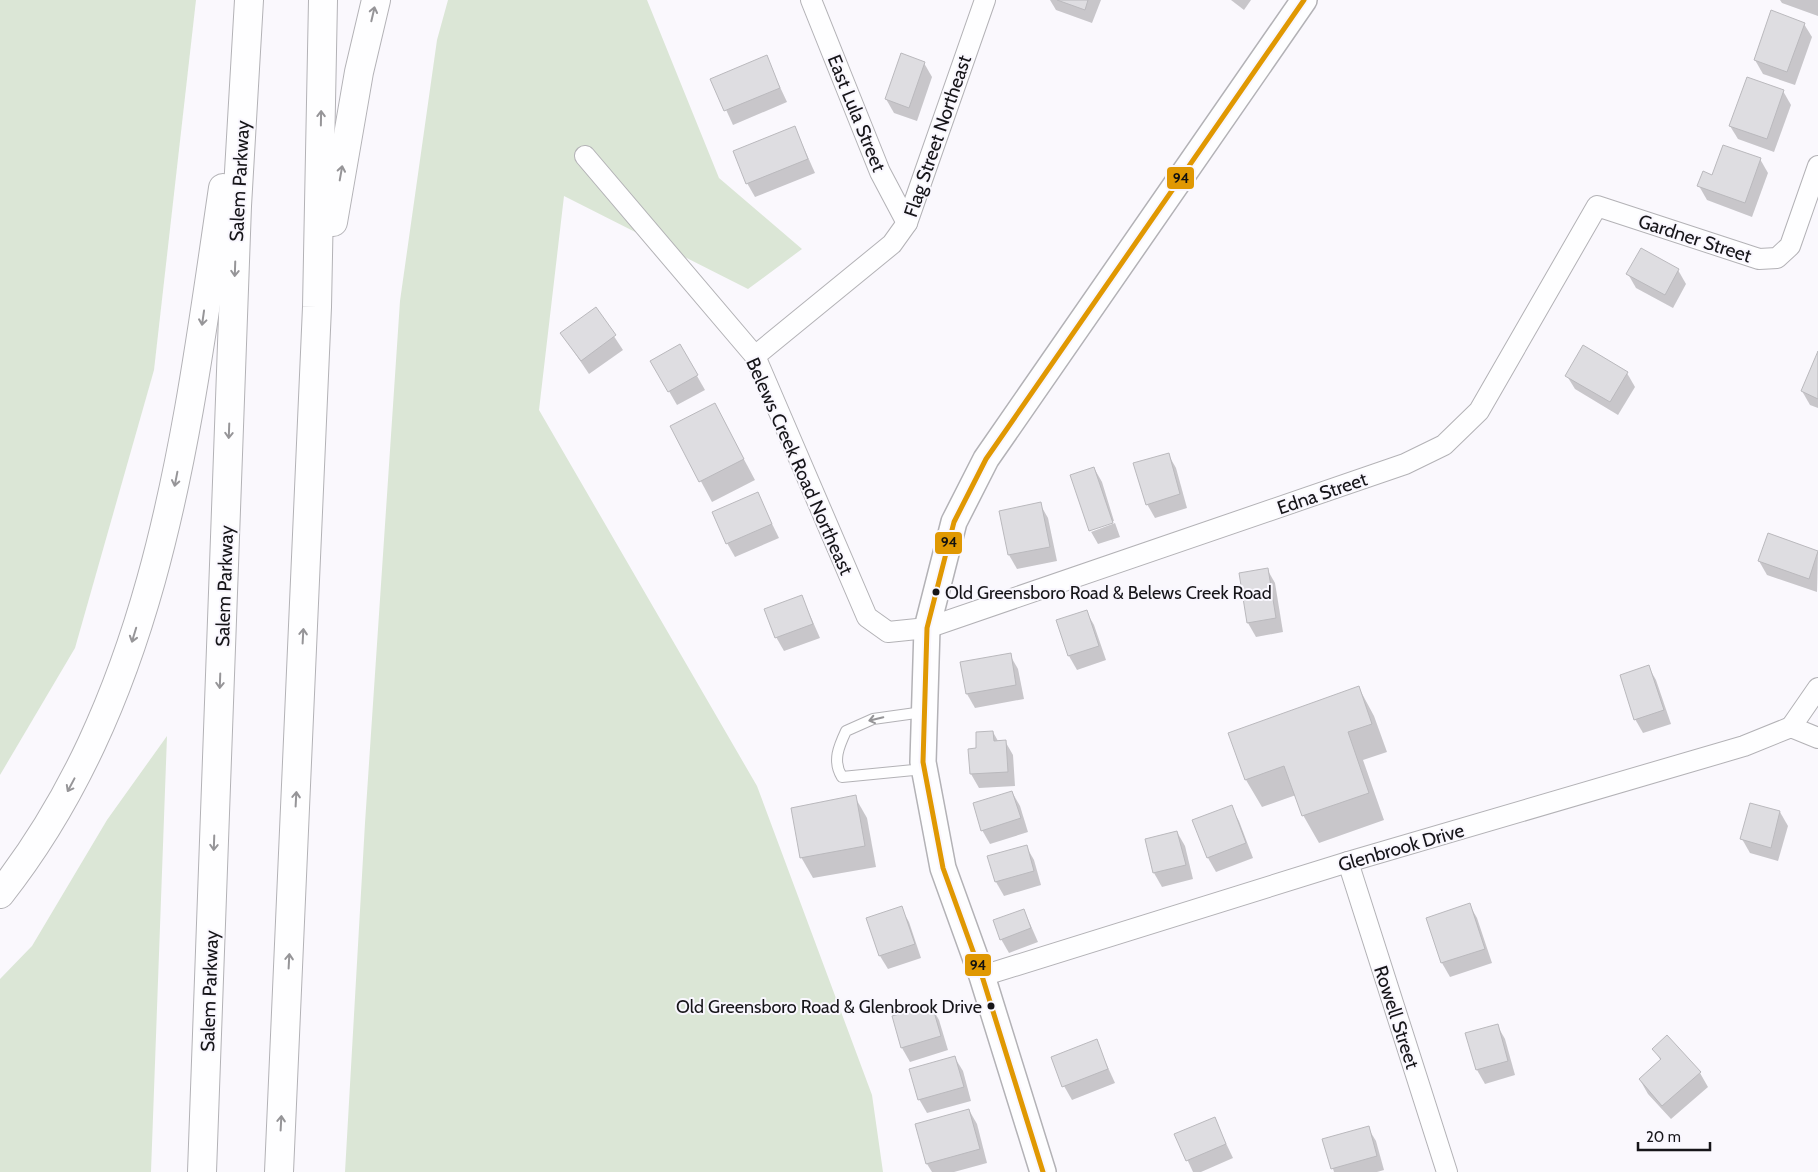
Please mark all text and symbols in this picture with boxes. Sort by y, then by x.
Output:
one-way arrow [369,6,378,22]
street label: East Lula Street [823,51,891,176]
street label: Flag Street Northeast [899,52,976,220]
one-way arrow [316,111,326,127]
street label: Salem Parkway [225,119,254,242]
one-way arrow [337,165,347,181]
line badge: 94 [1166,166,1195,190]
text: 94 [1173,169,1189,187]
street label: Gardner Street [1635,209,1755,268]
one-way arrow [230,260,240,277]
one-way arrow [198,310,208,326]
street label: Belews Creek Road Northeast [741,354,858,579]
one-way arrow [224,422,234,439]
street label: Edna Street [1274,467,1371,520]
one-way arrow [170,470,180,486]
street label: Salem Parkway [211,524,238,647]
line badge: 94 [934,531,963,555]
text: 94 [941,533,957,551]
place label: Old Greensboro Road & Belews Creek Road [945,582,1272,604]
marker: Old Greensboro Road & Belews Creek Road [931,587,941,597]
one-way arrow [128,627,138,643]
one-way arrow [298,629,307,645]
one-way arrow [215,672,225,689]
one-way arrow [869,715,885,724]
one-way arrow [65,777,75,792]
one-way arrow [291,791,300,807]
street label: Glenbrook Drive [1335,818,1467,876]
one-way arrow [210,835,219,851]
street label: Salem Parkway [196,929,223,1052]
one-way arrow [284,953,293,969]
line badge: 94 [964,953,992,977]
text: 94 [970,956,986,974]
street label: Rowell Street [1369,963,1424,1072]
place label: Old Greensboro Road & Glenbrook Drive [676,996,982,1018]
marker: Old Greensboro Road & Glenbrook Drive [986,1001,996,1011]
one-way arrow [277,1116,286,1132]
scale bar [1638,1120,1710,1152]
text: 20 m [1646,1128,1681,1146]

